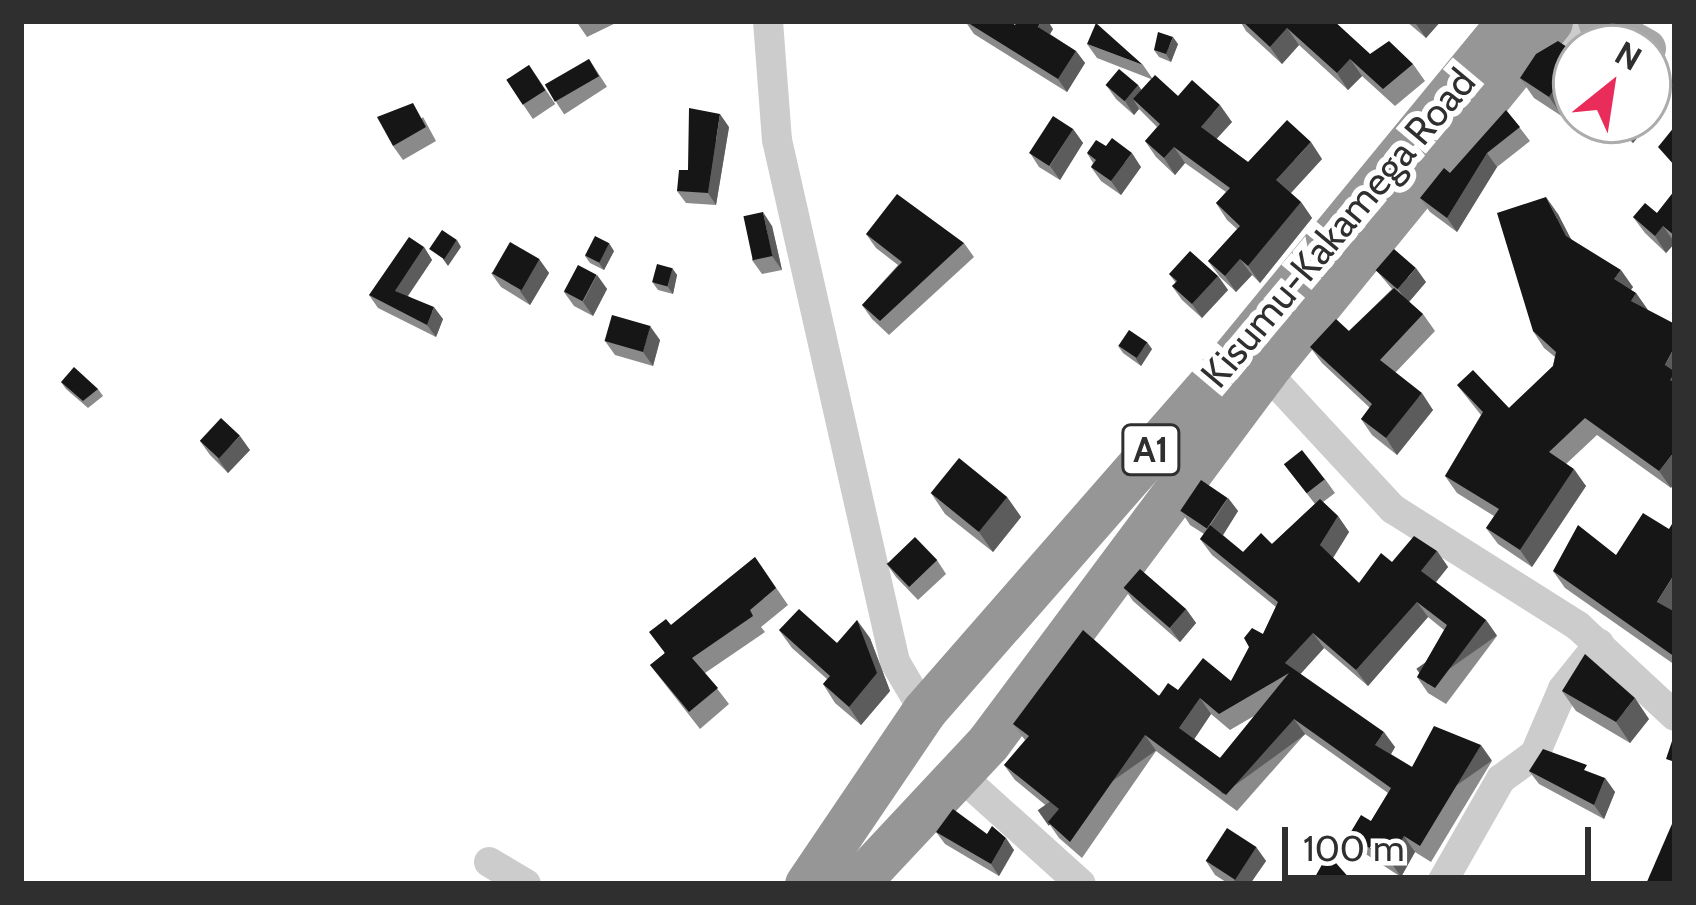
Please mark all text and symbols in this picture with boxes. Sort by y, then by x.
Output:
north arrow [1552,24,1672,144]
text: N [1608,32,1649,79]
street label: Kisumu-Kakamega Road [1191,59,1485,397]
road number: A1 [1121,420,1181,480]
scale bar [1288,803,1597,877]
text: 100 m [1303,826,1405,870]

